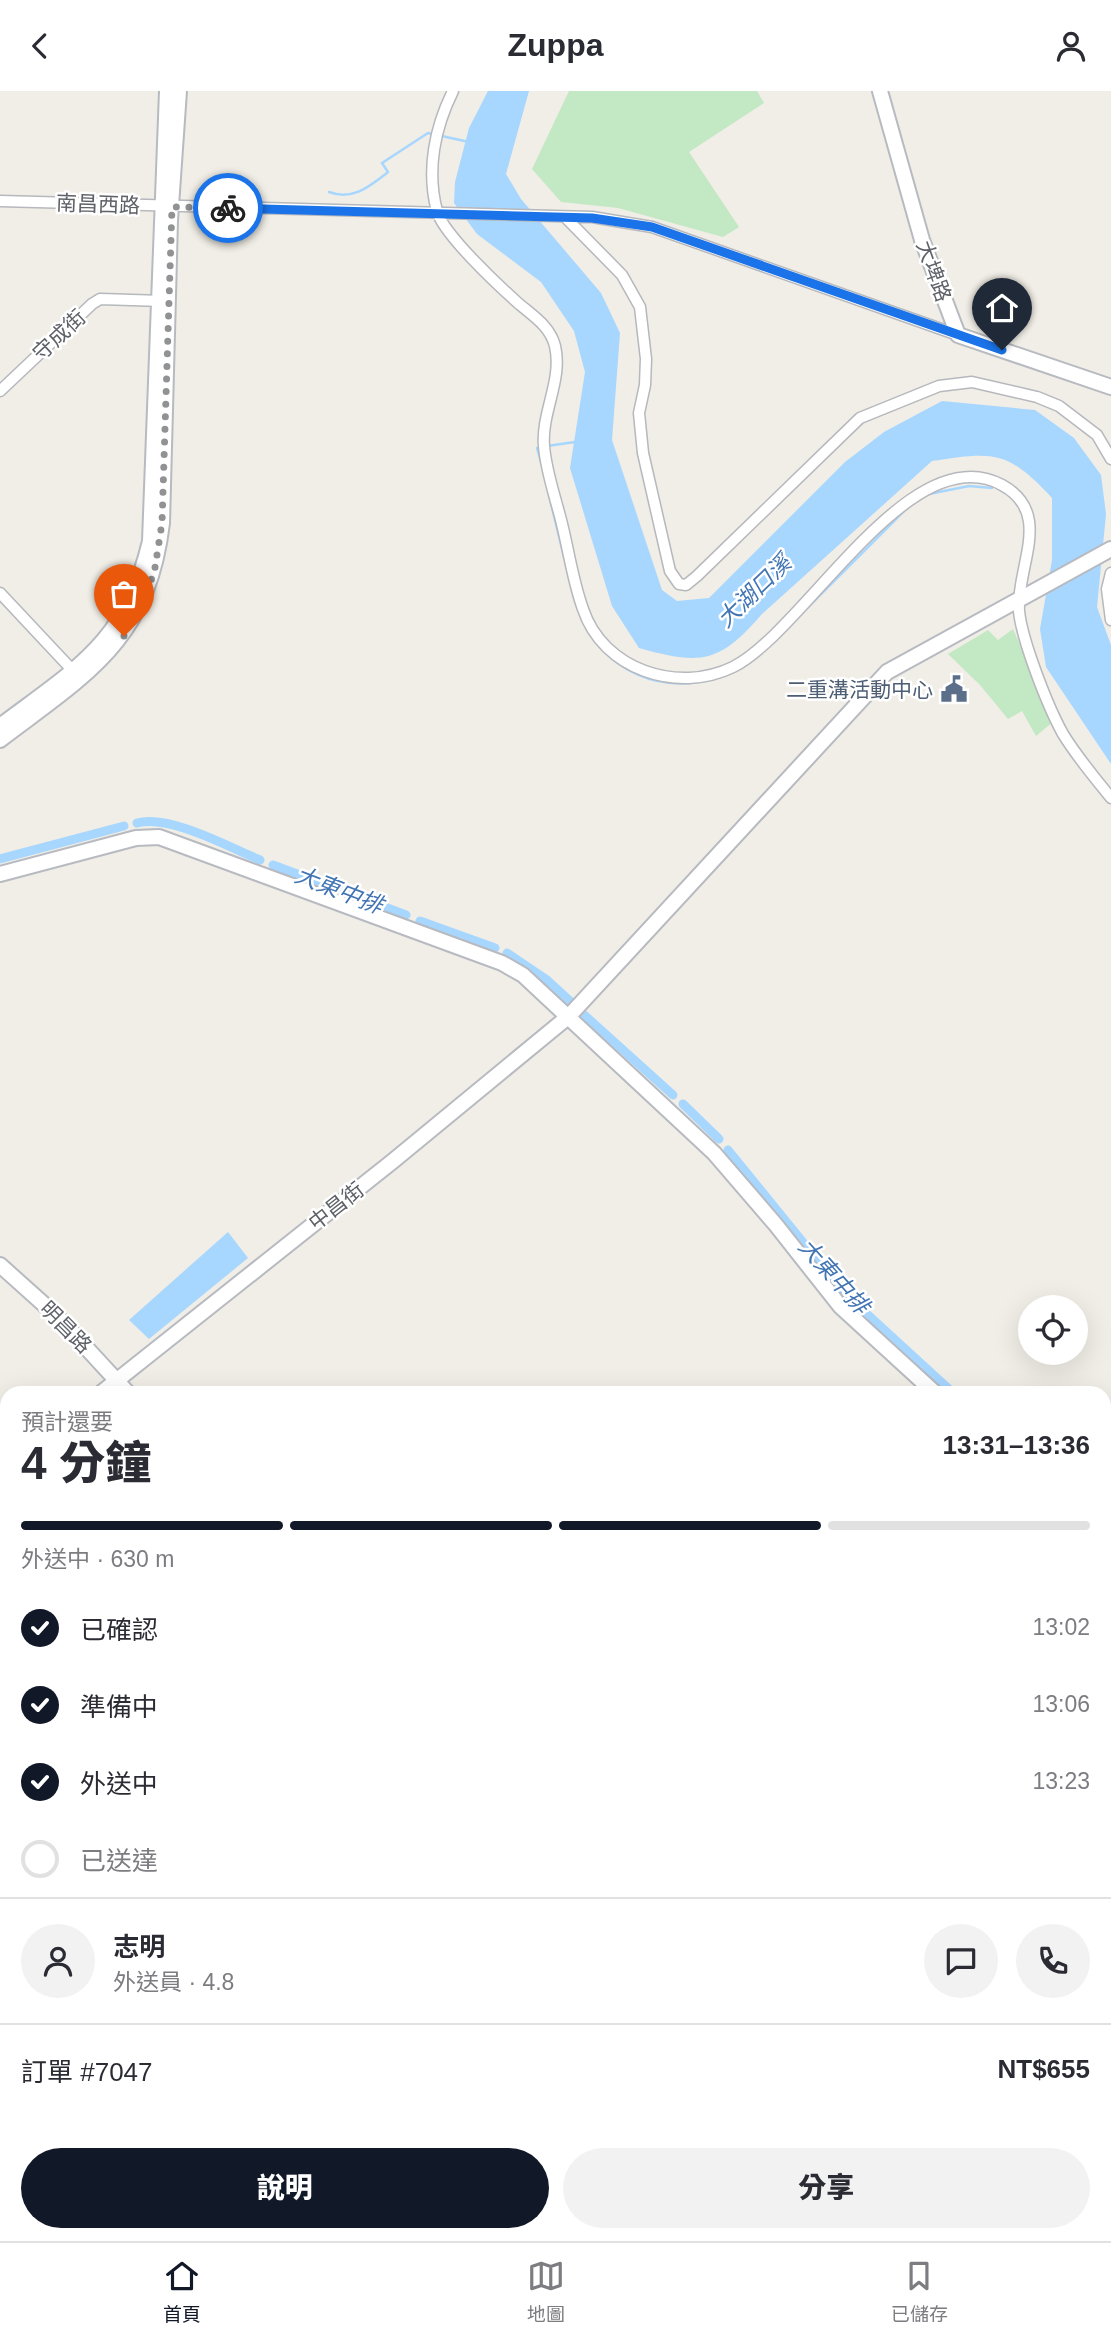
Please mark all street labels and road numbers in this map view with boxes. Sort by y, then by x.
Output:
street label: 南昌西路 [56,191,140,217]
street label: 大埤路 [912,237,956,305]
street label: 守成街 [28,305,90,365]
street label: 中昌街 [304,1178,368,1234]
street label: 明昌路 [36,1297,96,1357]

